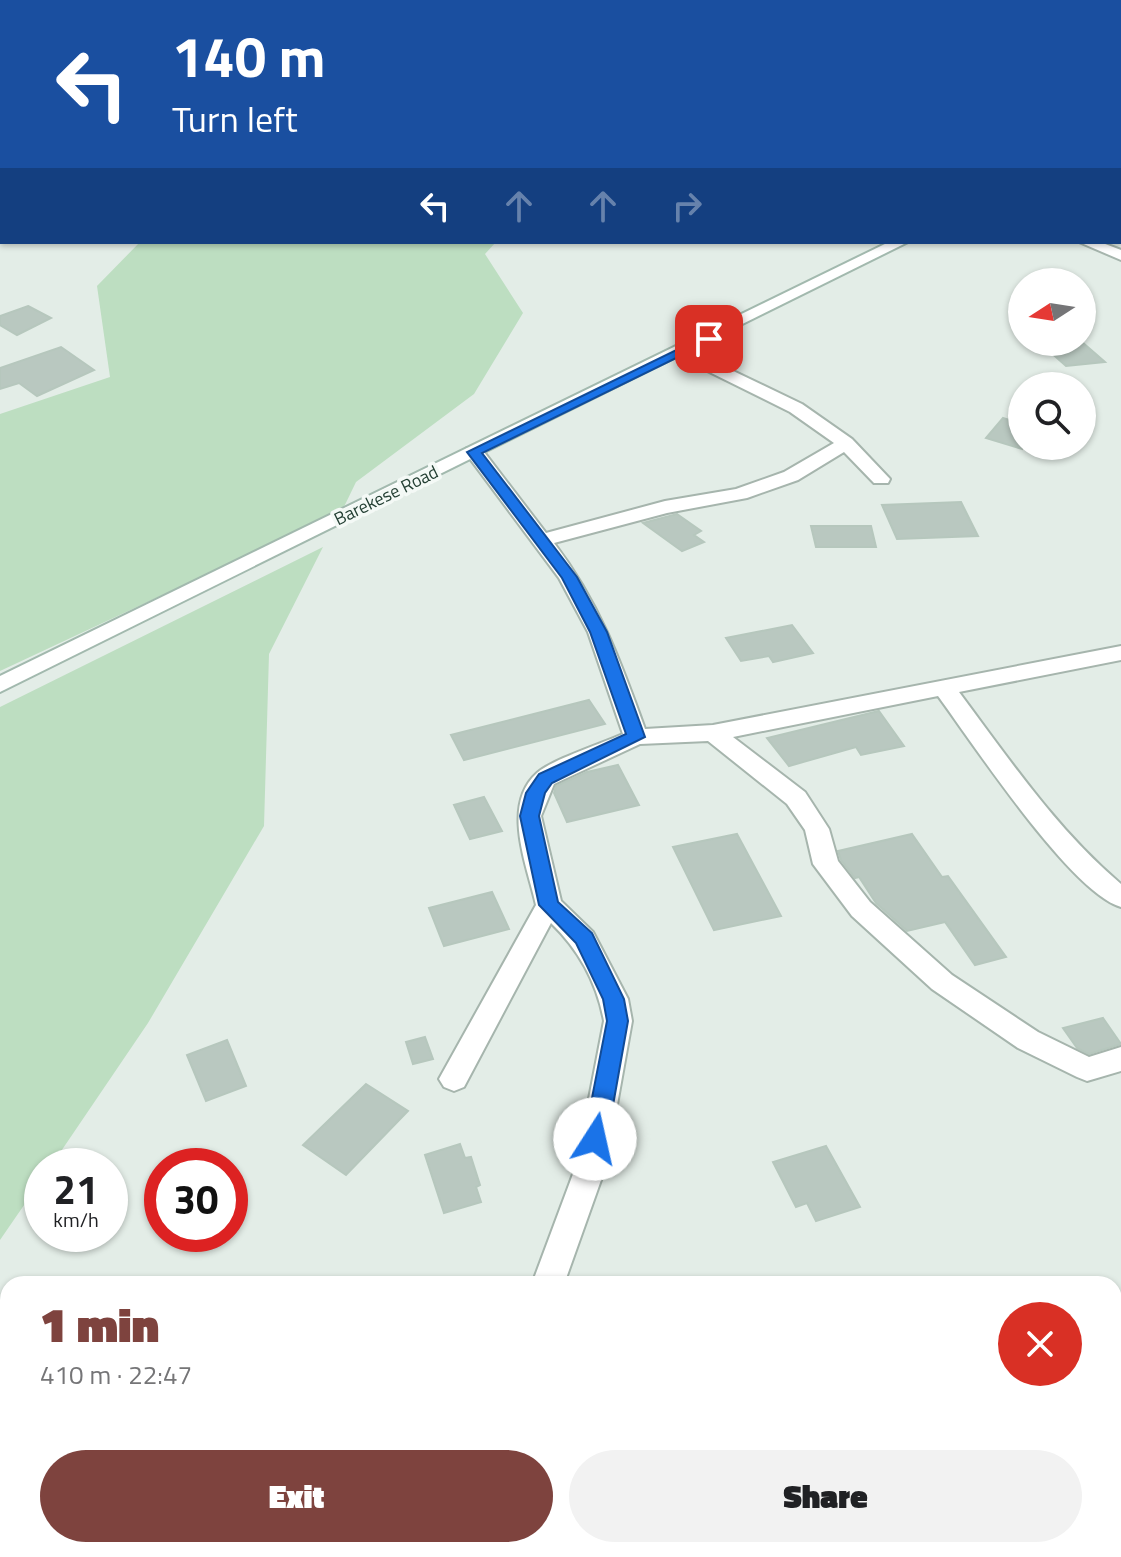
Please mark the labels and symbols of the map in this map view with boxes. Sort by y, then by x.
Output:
north arrow [1008,268,1096,356]
pin [675,305,743,373]
street label: Barekese Road [329,458,443,532]
position arrow [553,1097,637,1181]
speed limit sign: 30 [144,1148,248,1252]

